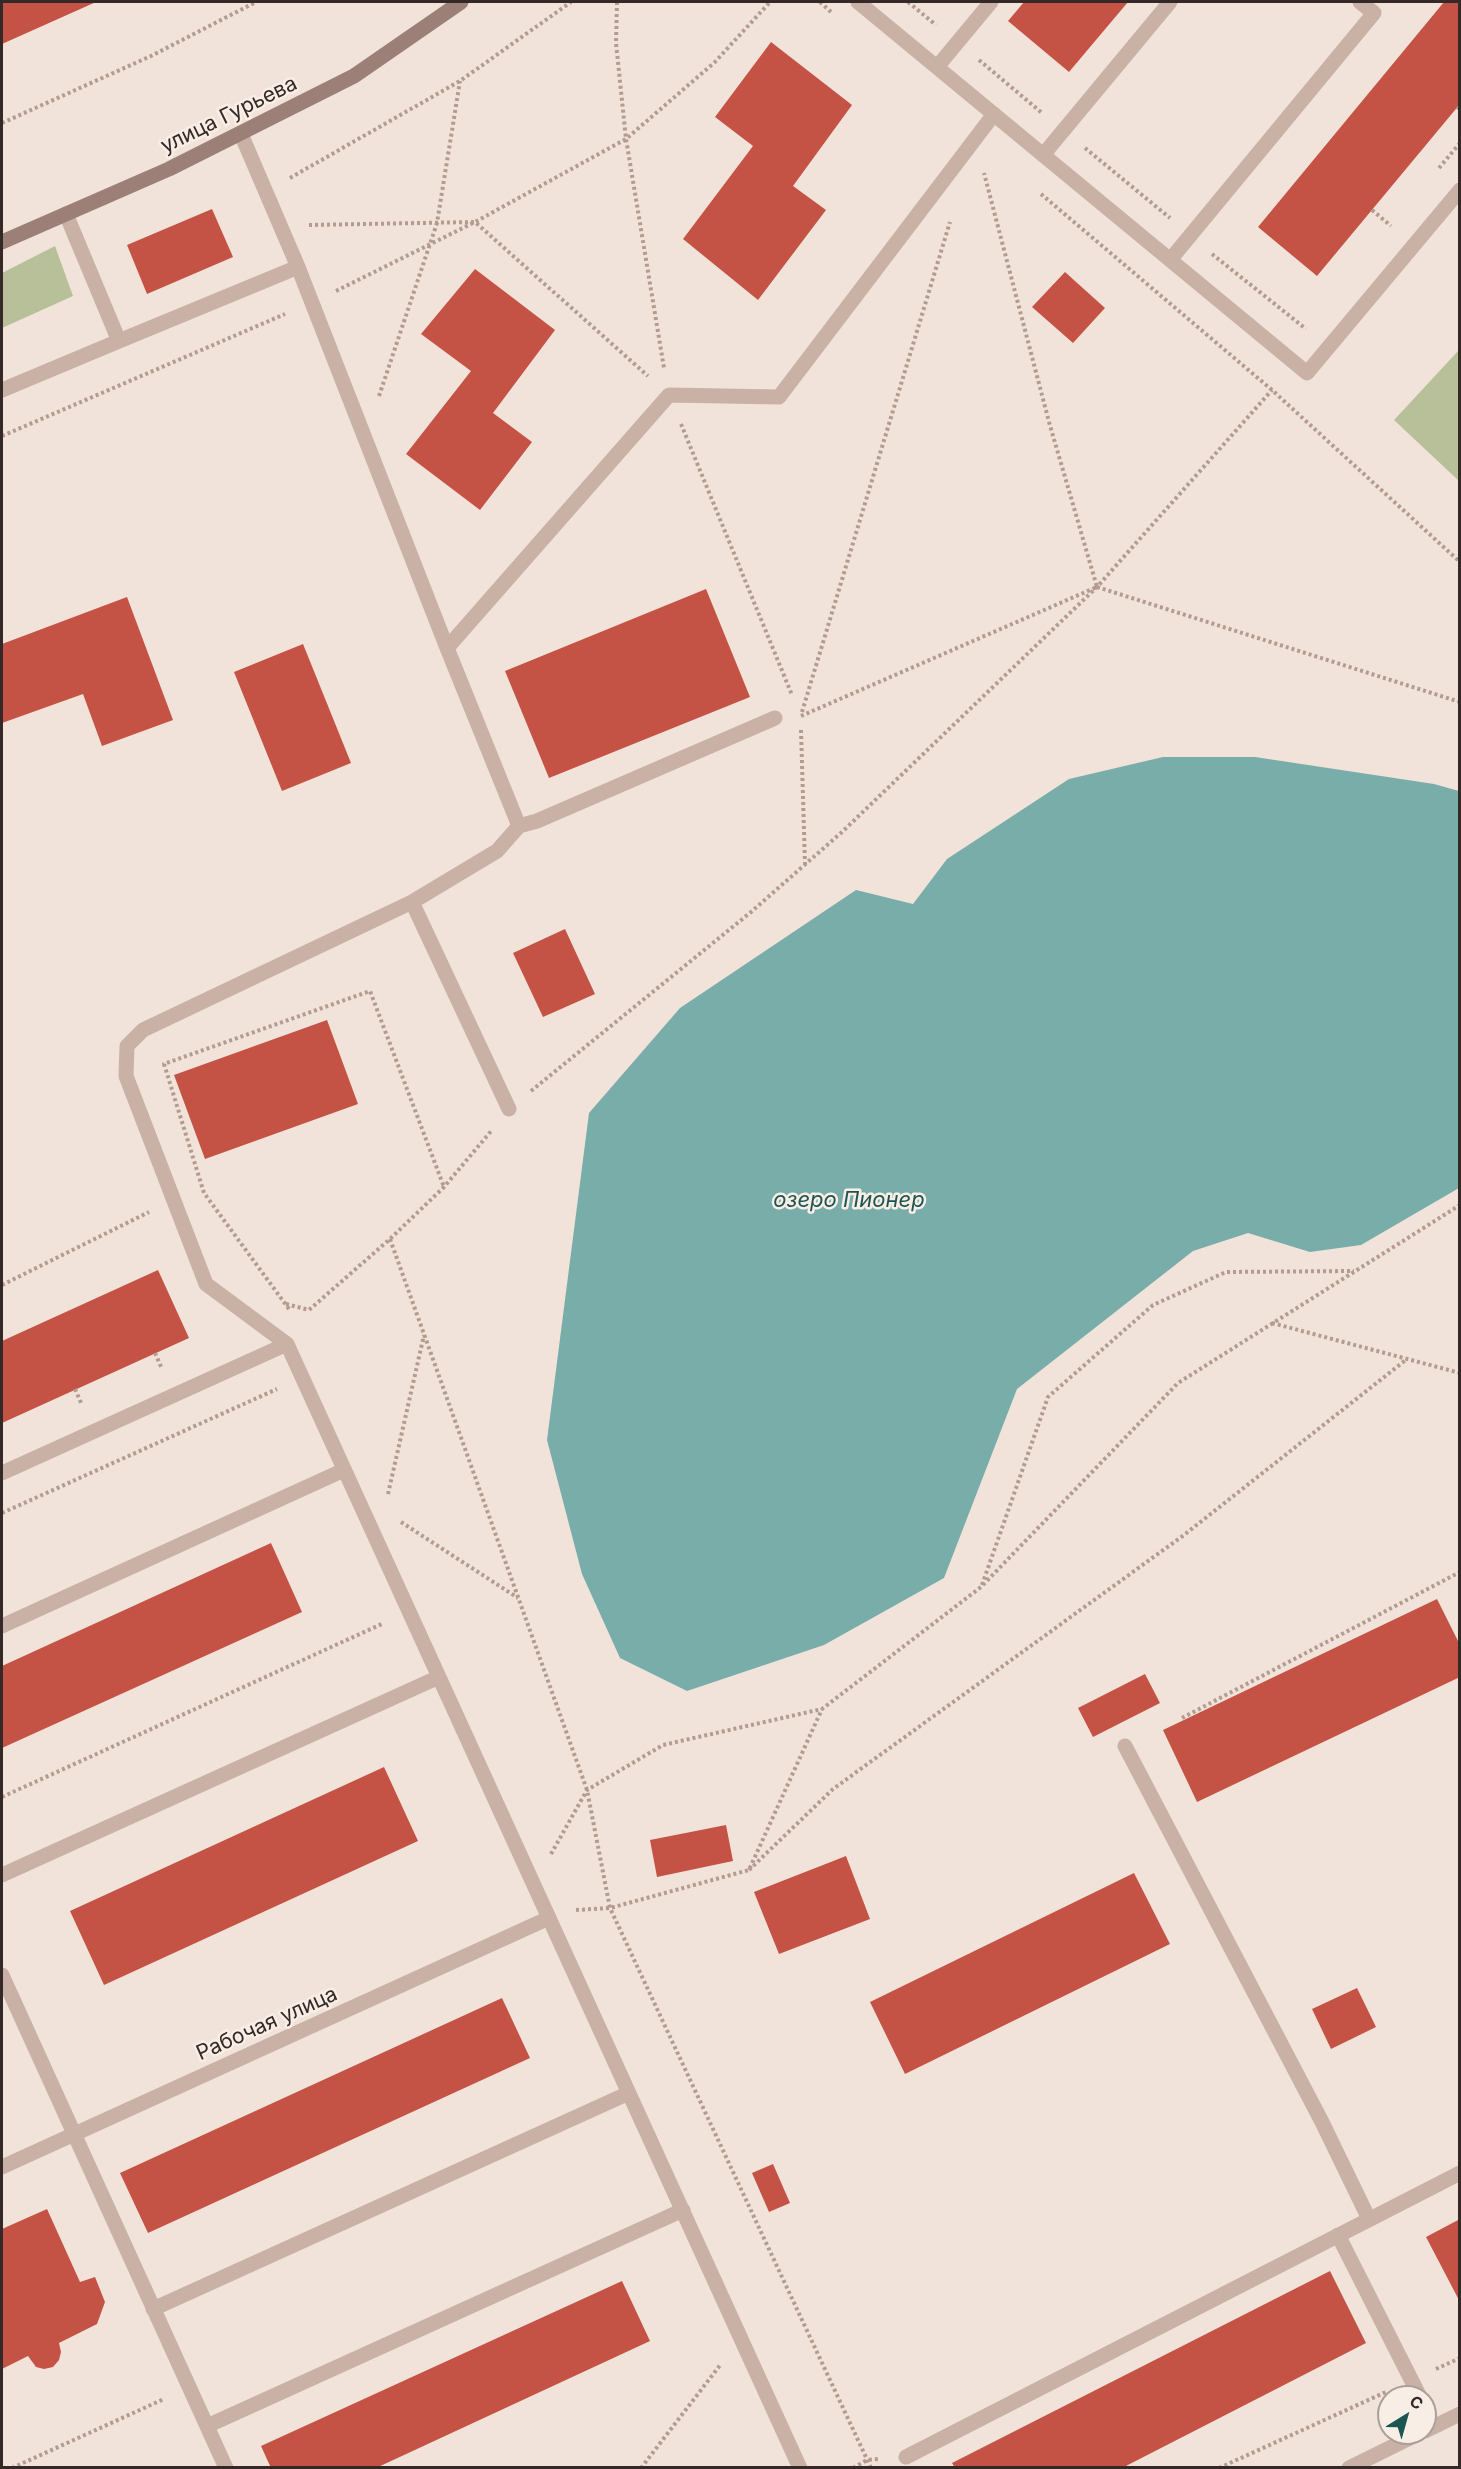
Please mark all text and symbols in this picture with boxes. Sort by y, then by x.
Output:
street label: улица Гурьева [157,71,301,159]
water label: озеро Пионер [773,1187,925,1213]
street label: Рабочая улица [193,1982,341,2066]
north arrow [1377,2385,1437,2445]
text: С [1406,2391,1427,2414]

